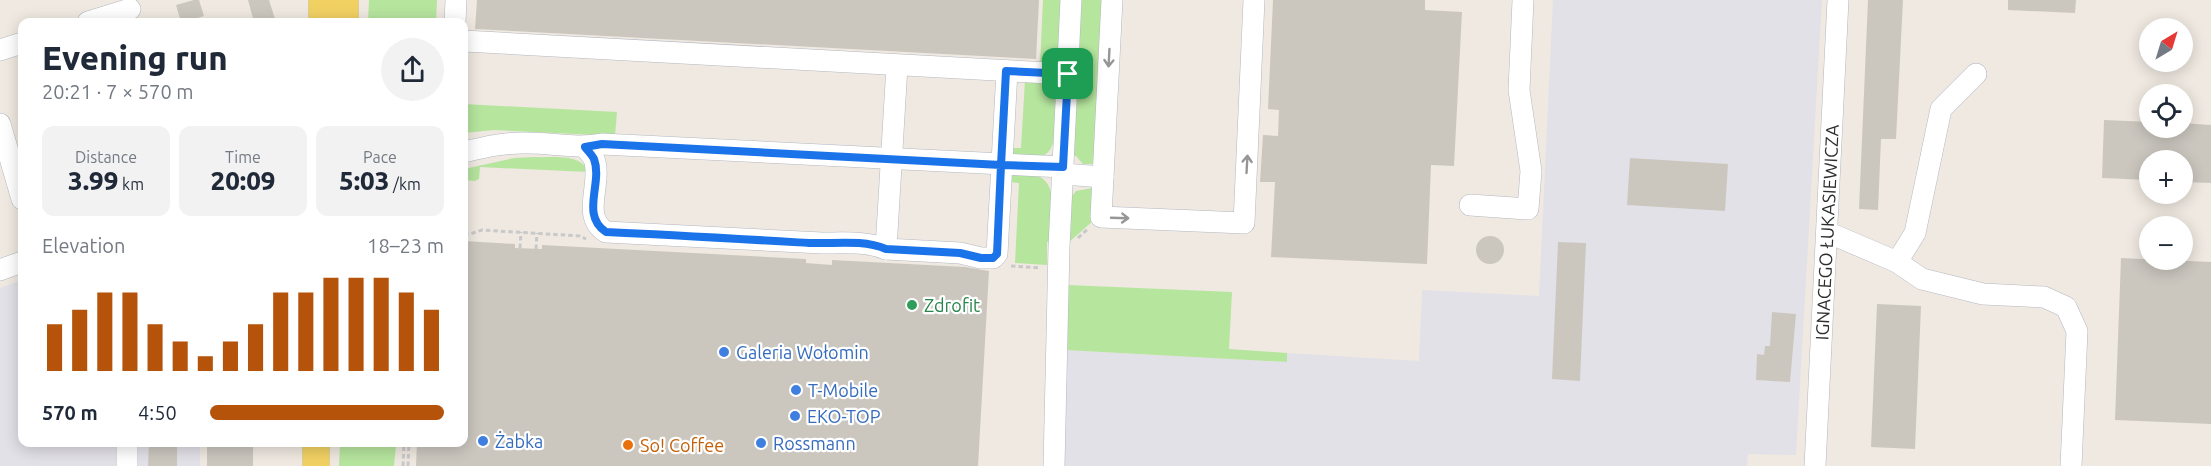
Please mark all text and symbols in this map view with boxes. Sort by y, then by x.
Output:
north arrow [2139,18,2193,72]
map controls [2139,18,2193,270]
button: share [381,38,444,101]
text: Evening run [42,39,228,76]
pin [1042,48,1093,99]
one-way arrow [1104,48,1115,68]
icon: arrive [1051,57,1084,90]
text: 20:21 · 7 × 570 m [42,80,194,103]
button: locate [2139,84,2193,138]
street label: IGNACEGO ŁUKASIEWICZA [1811,124,1842,341]
text: Distance [75,148,137,166]
text: Time [225,148,261,166]
text: Pace [363,148,397,166]
button: + [2139,150,2193,204]
one-way arrow [1242,155,1253,175]
text: 3.99 [68,166,118,195]
text: 20:09 [210,166,276,195]
text: 5:03 [339,166,389,195]
text: km [118,175,144,193]
text: /km [389,175,421,193]
one-way arrow [1110,212,1130,223]
button: − [2139,216,2193,270]
text: Elevation [42,234,125,257]
text: 18–23 m [367,234,444,257]
place label: Zdrofit [924,295,980,315]
marker: Zdrofit [905,298,919,312]
place label: Galeria Wołomin [736,342,869,362]
marker: Galeria Wołomin [717,345,731,359]
place label: T-Mobile [808,380,878,400]
marker: T-Mobile [789,383,803,397]
text: 570 m [42,401,98,424]
text: 4:50 [138,401,177,424]
place label: EKO-TOP [807,406,881,426]
marker: EKO-TOP [788,409,802,423]
place label: Żabka [495,431,543,451]
place label: Rossmann [773,433,856,453]
marker: Żabka [476,434,490,448]
place label: So! Coffee [640,435,724,455]
marker: Rossmann [754,436,768,450]
marker: So! Coffee [621,438,635,452]

